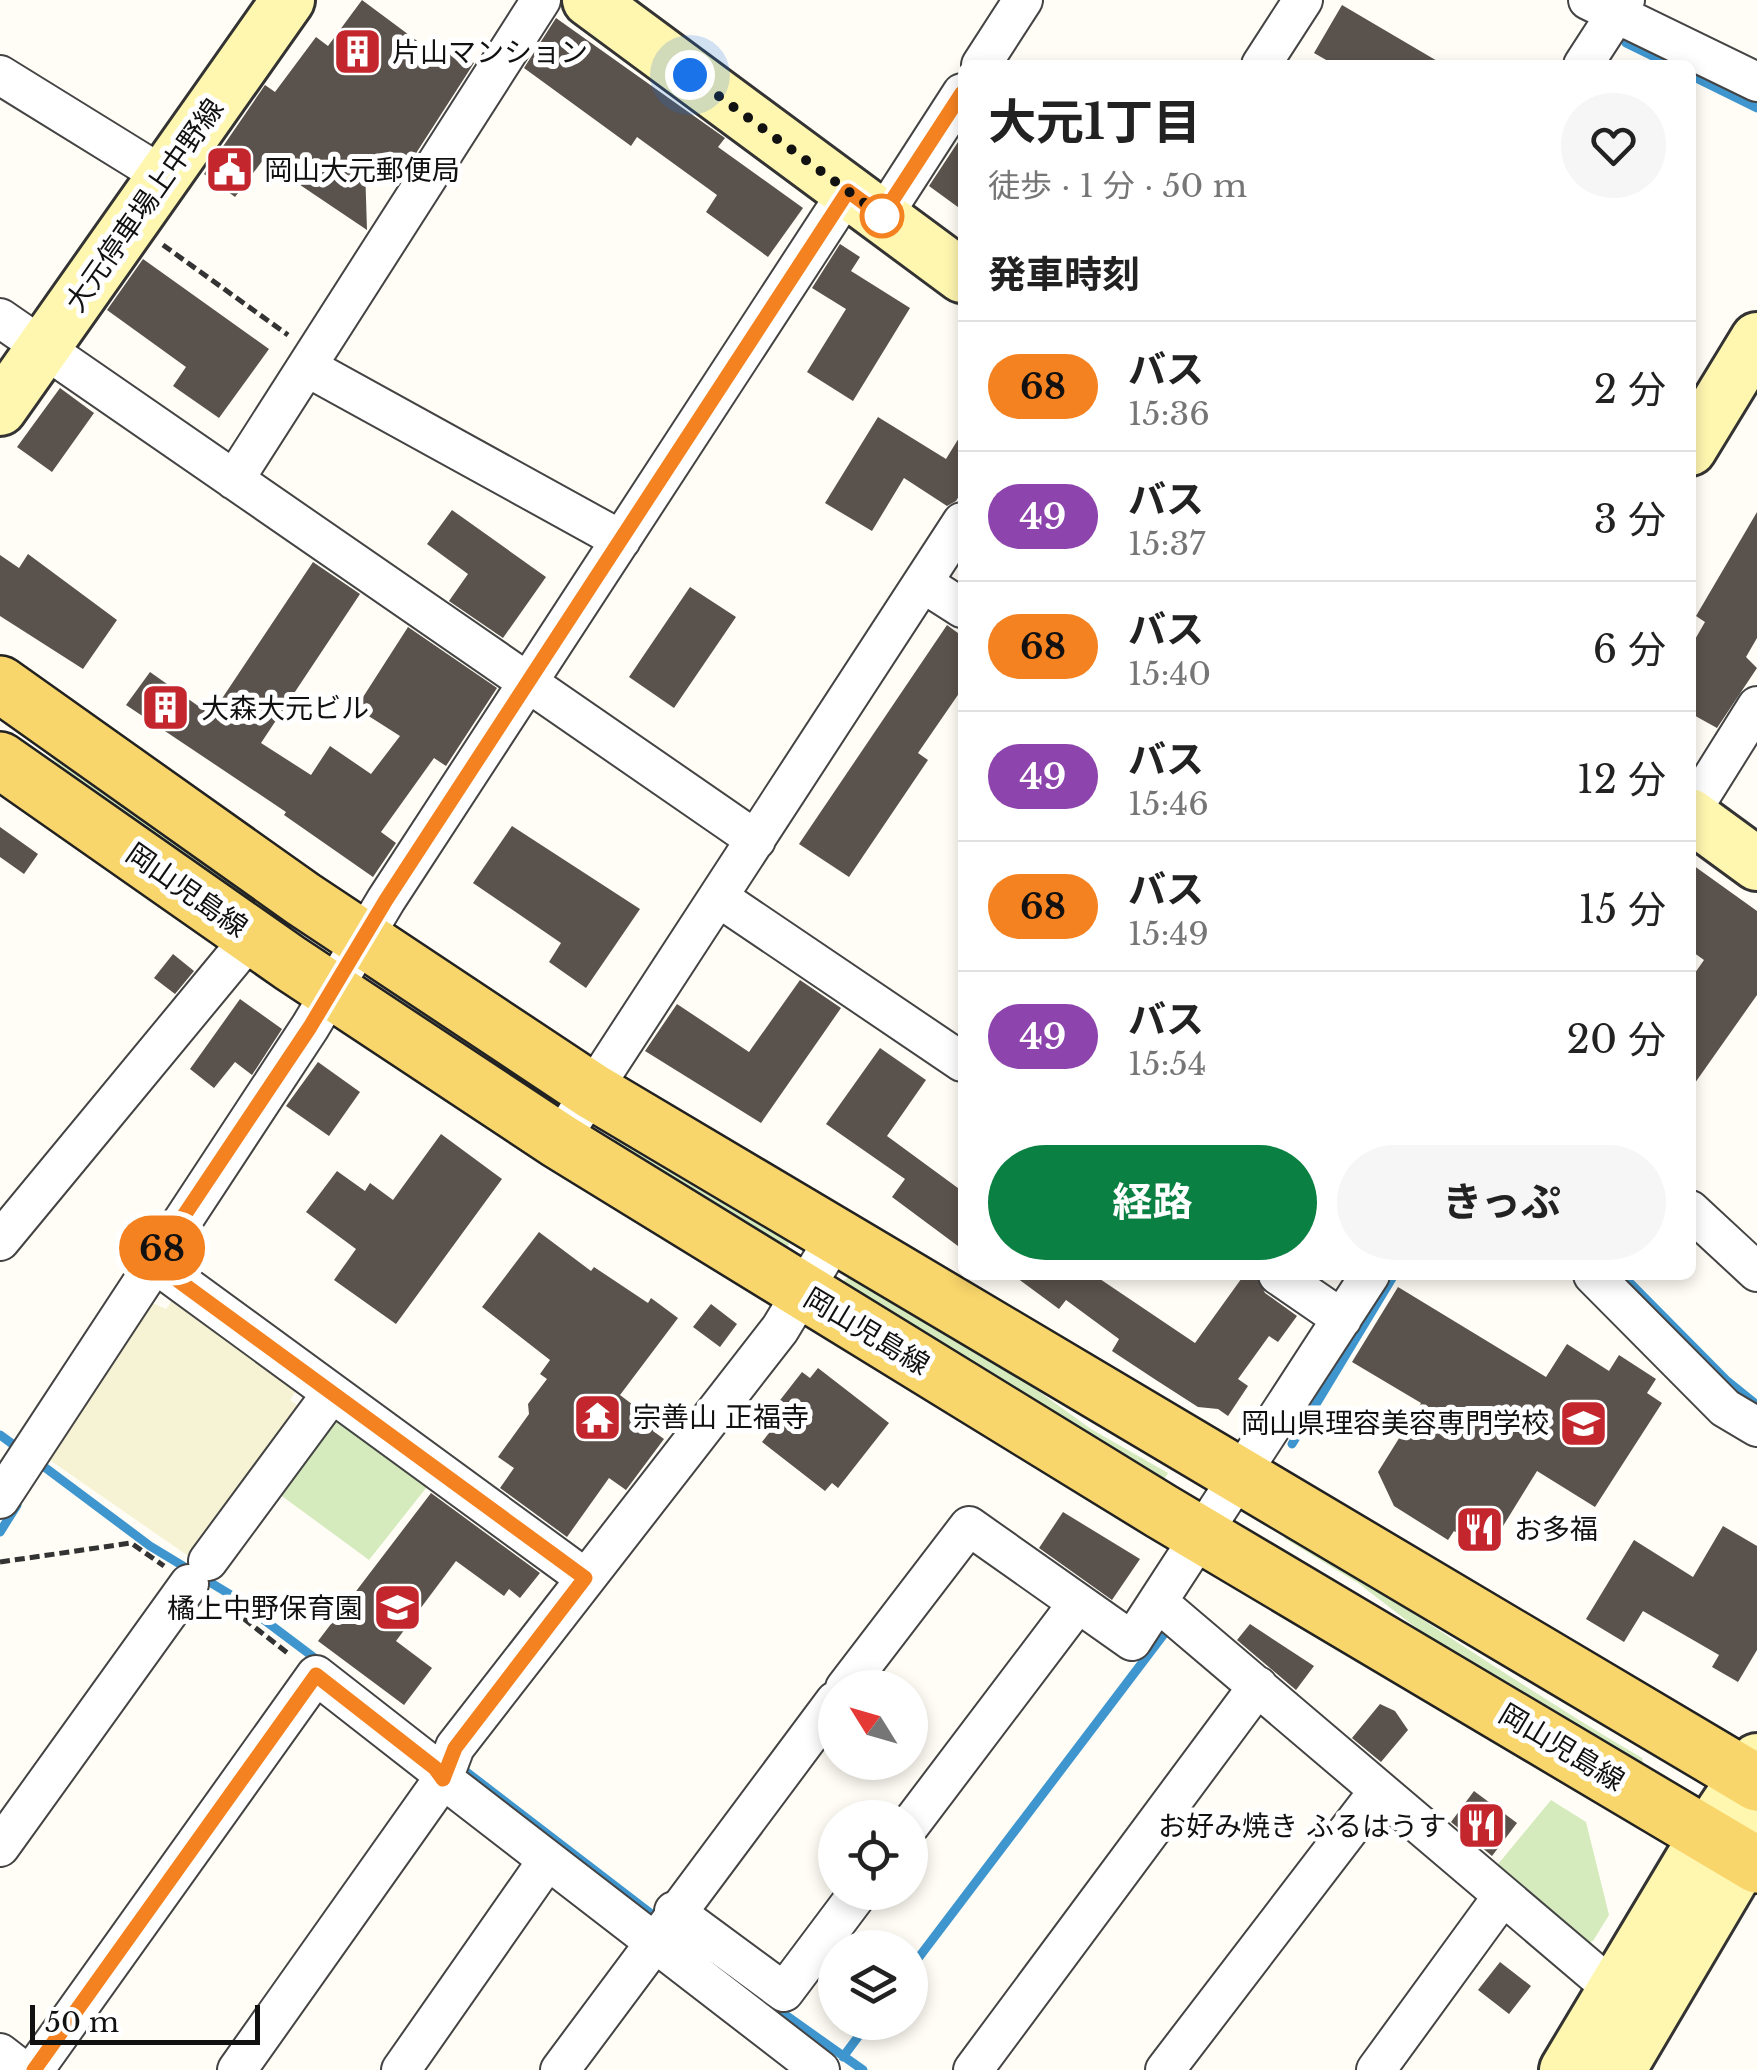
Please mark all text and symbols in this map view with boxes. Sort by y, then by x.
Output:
building icon: 片山マンション [331,26,383,78]
place label: 片山マンション [392,35,588,70]
your location [665,50,715,100]
street label: 大元停車場上中野線 [58,92,231,319]
text: 大元1丁目 [988,92,1201,152]
button: heart [1561,93,1666,198]
public building icon: 岡山大元郵便局 [203,144,255,196]
place label: 岡山大元郵便局 [264,153,460,188]
text: 徒歩 · 1 分 · 50 m [988,166,1247,206]
unlabelled marker [861,195,903,237]
text: 発車時刻 [988,251,1140,298]
text: バス [1128,346,1204,393]
text: 68 [1020,365,1066,408]
text: 2 分 [1594,366,1666,413]
text: 15:36 [1128,394,1210,434]
text: バス [1128,476,1204,523]
text: 49 [1020,495,1066,538]
text: 3 分 [1594,496,1666,543]
text: 15:37 [1128,524,1205,564]
text: バス [1128,606,1204,653]
text: 68 [1020,625,1066,668]
text: 6 分 [1593,626,1666,673]
text: 15:40 [1128,654,1211,694]
building icon: 大森大元ビル [140,682,192,734]
place label: 大森大元ビル [201,691,369,726]
text: バス [1128,736,1204,783]
text: 49 [1020,755,1066,798]
text: 12 分 [1577,756,1666,803]
text: 15:46 [1128,784,1209,824]
street label: 岡山児島線 [119,836,254,945]
text: バス [1128,866,1204,913]
text: 68 [1020,885,1066,928]
text: 15 分 [1579,886,1666,933]
text: 15:49 [1128,914,1209,954]
text: バス [1128,996,1204,1043]
text: 49 [1020,1015,1066,1058]
text: 20 分 [1567,1016,1666,1063]
text: 15:54 [1128,1044,1206,1084]
button: 経路 [988,1145,1317,1260]
button: きっぷ [1337,1145,1666,1260]
line badge: 68 [117,1216,207,1280]
text: 68 [139,1227,185,1270]
street label: 岡山児島線 [798,1280,936,1382]
temple icon: 宗善山 正福寺 [572,1391,624,1443]
school or university icon: 岡山県理容美容専門学校 [1558,1397,1610,1449]
place label: 宗善山 正福寺 [633,1400,809,1435]
place label: 岡山県理容美容専門学校 [1241,1406,1549,1441]
restaurant icon: お多福 [1453,1503,1505,1555]
place label: お多福 [1514,1512,1598,1547]
school or university icon: 橘上中野保育園 [372,1582,424,1634]
place label: 橘上中野保育園 [167,1591,363,1626]
north arrow [818,1670,928,1780]
map controls [818,1670,928,2040]
street label: 岡山児島線 [1493,1696,1631,1798]
button: locate [818,1800,928,1910]
restaurant icon: お好み焼き ふるはうす [1455,1800,1507,1852]
place label: お好み焼き ふるはうす [1158,1809,1446,1844]
button: layers [818,1930,928,2040]
scale bar [30,2000,260,2044]
text: 50 m [45,2005,119,2040]

